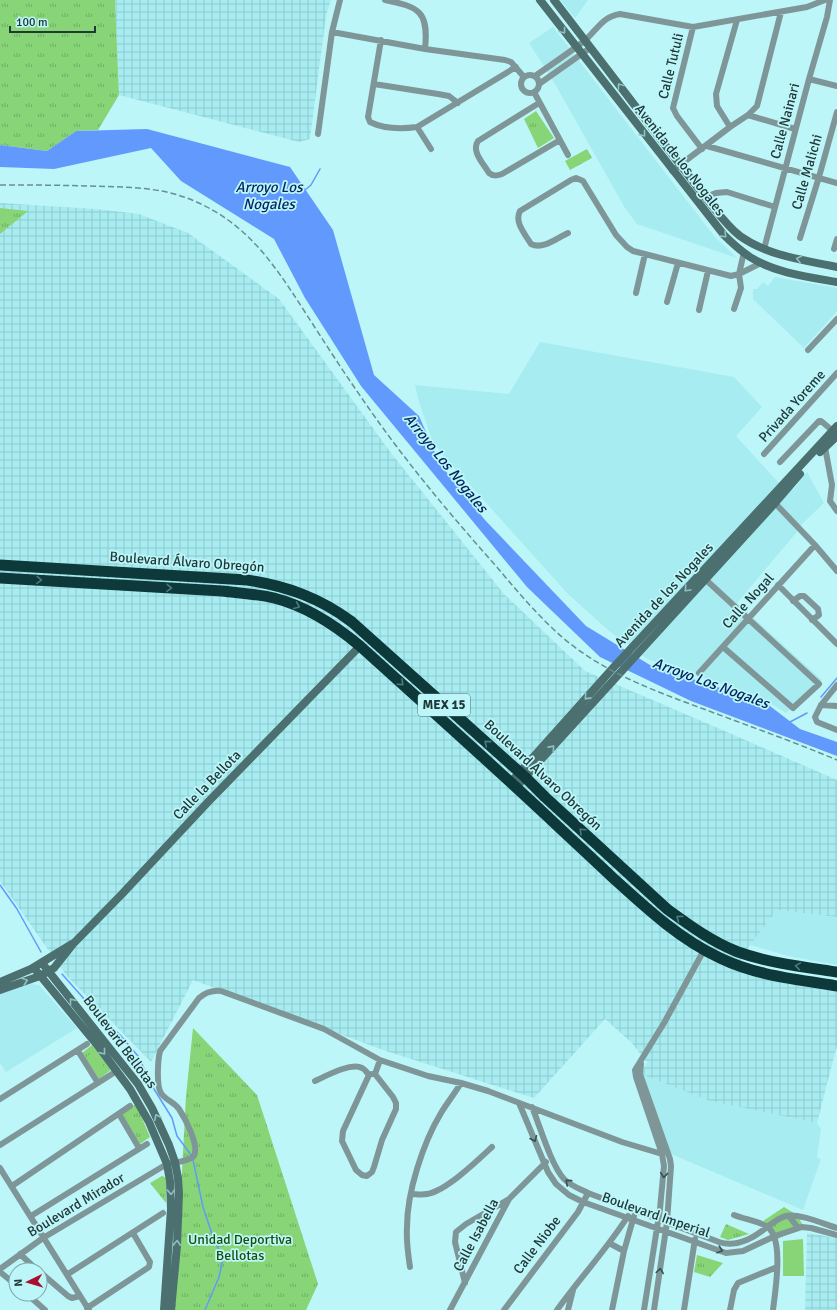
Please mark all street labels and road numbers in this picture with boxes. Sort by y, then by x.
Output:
street label: Calle Tutuli [655,31,687,101]
street label: Calle Nainari [767,81,803,161]
street label: Avenida de los Nogales [631,101,729,219]
street label: Calle Malichi [788,132,826,212]
street label: Privada Yoreme [755,366,829,446]
street label: Avenida de los Nogales [611,539,717,651]
street label: Boulevard Álvaro Obregón [109,548,265,576]
street label: Calle Nogal [719,570,777,632]
road number: MEX 15 [418,694,470,716]
street label: Boulevard Álvaro Obregón [480,716,606,834]
street label: Calle la Bellota [170,747,244,823]
street label: Boulevard Bellotas [80,992,160,1092]
street label: Boulevard Mirador [24,1169,128,1241]
street label: Boulevard Imperial [600,1189,712,1241]
street label: Calle Isabella [450,1196,502,1274]
street label: Calle Niobe [510,1213,564,1277]

